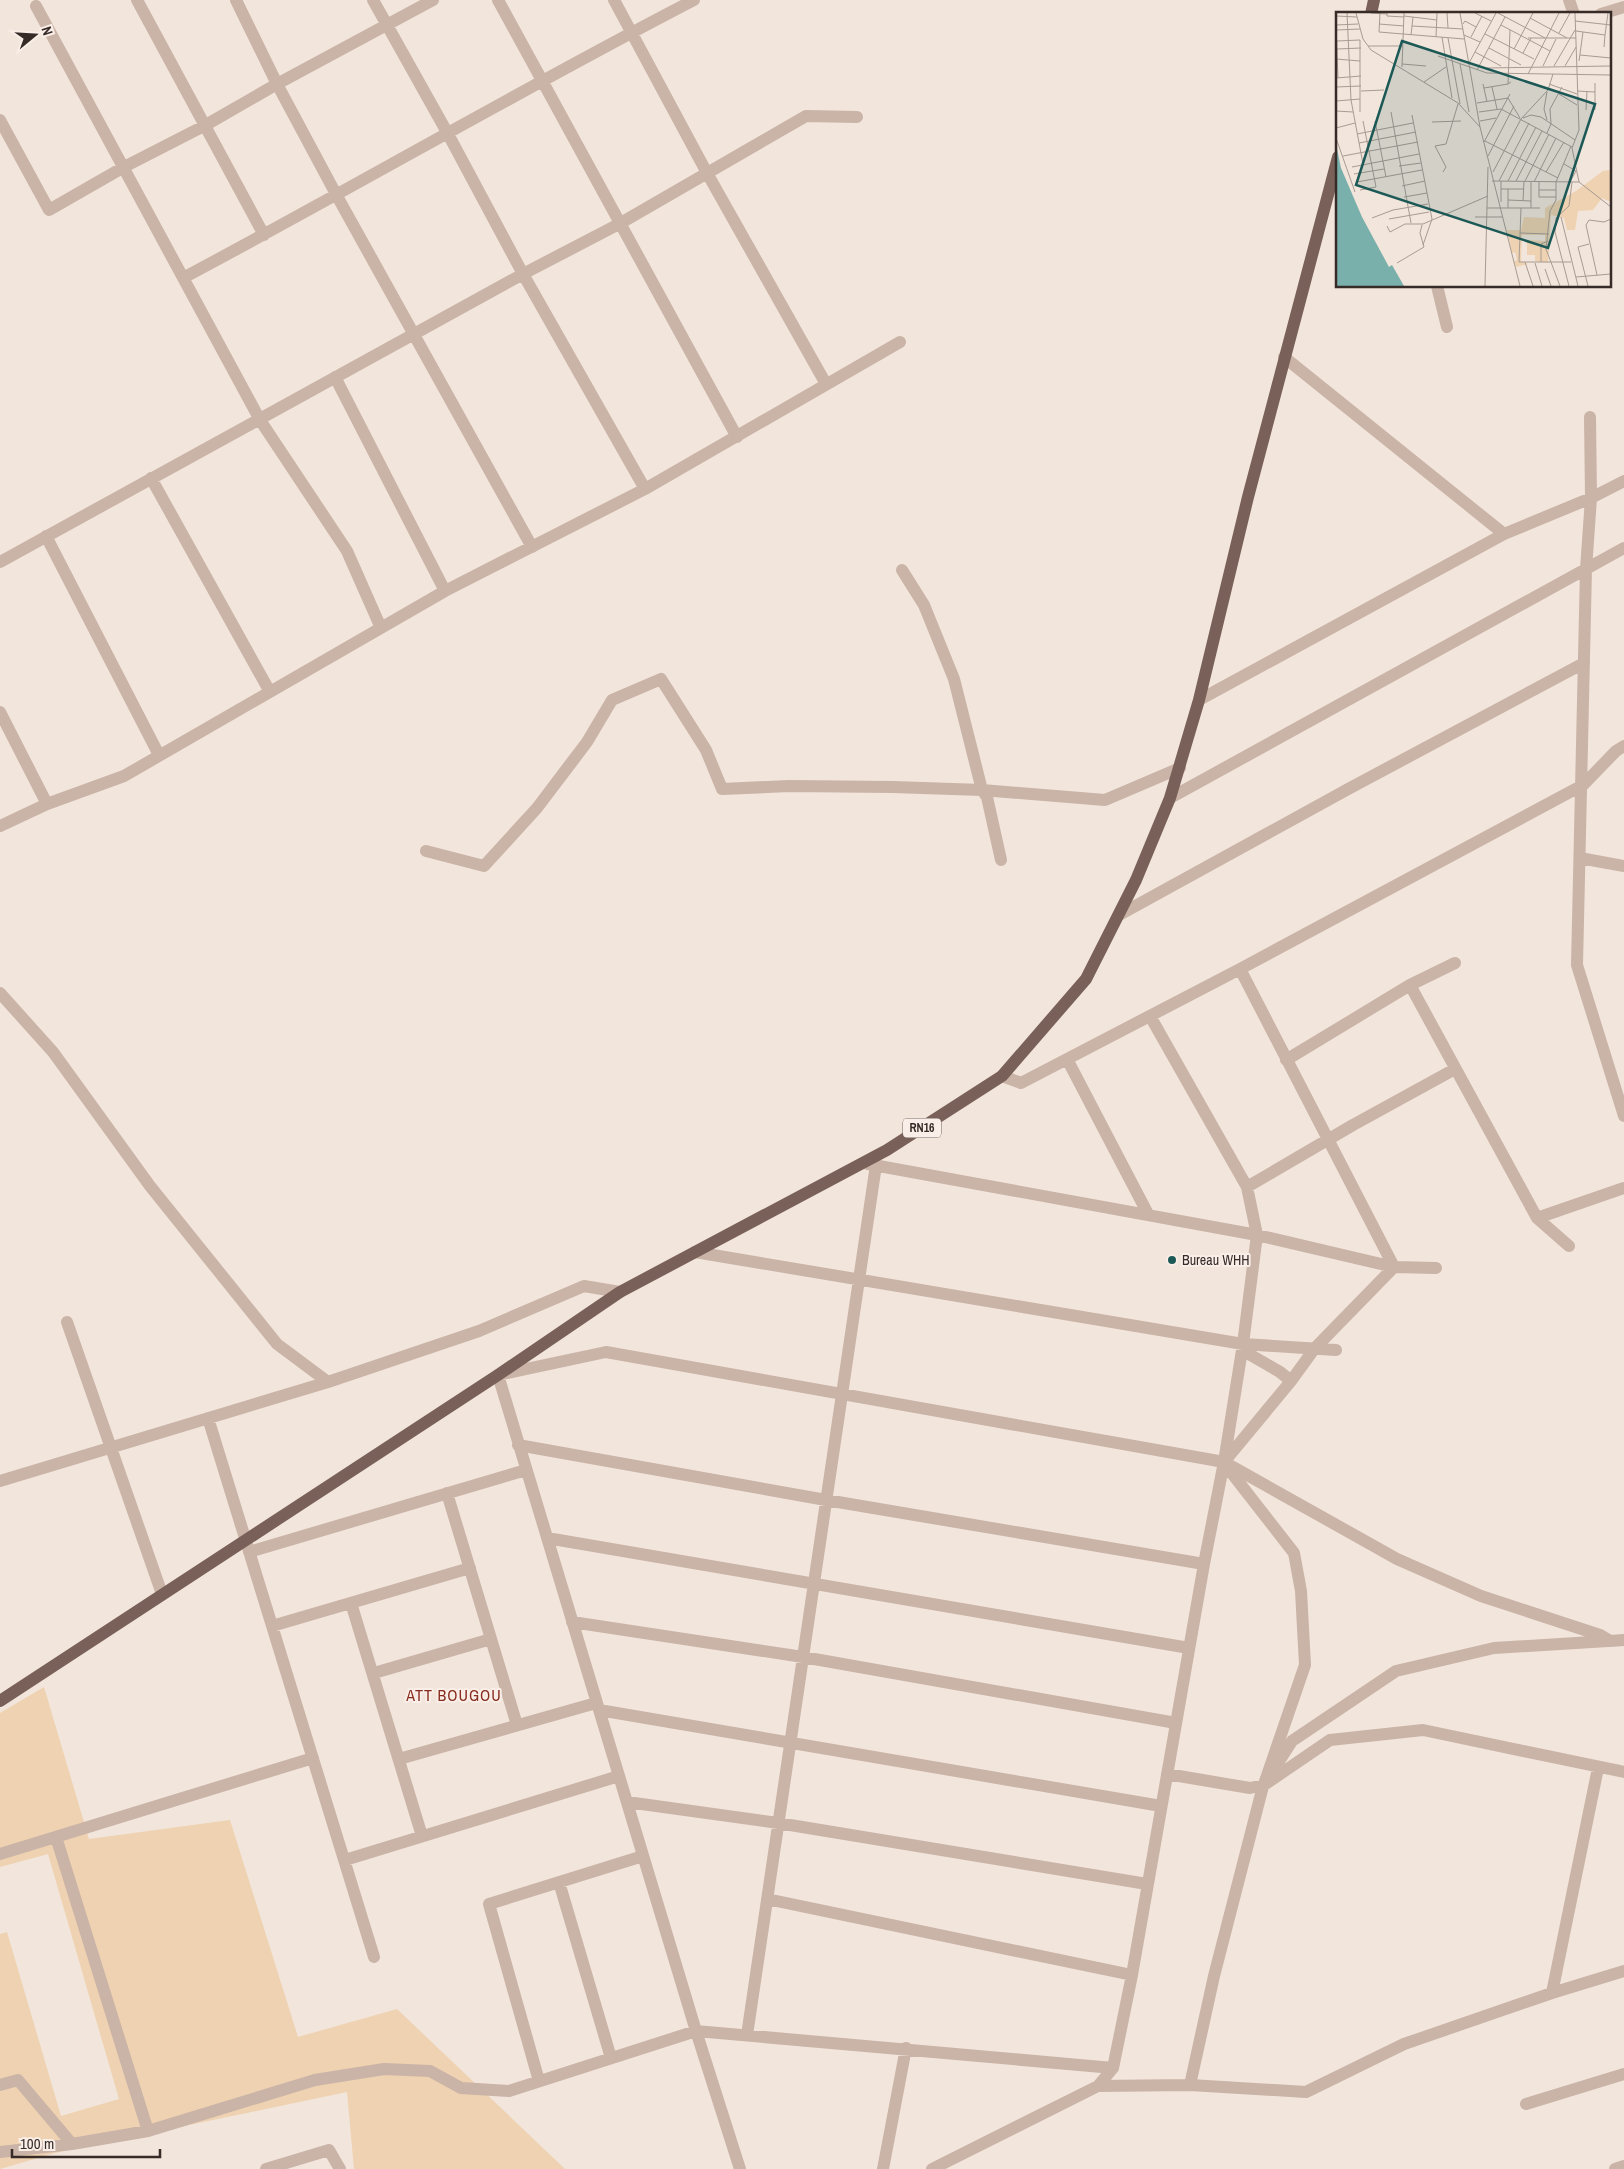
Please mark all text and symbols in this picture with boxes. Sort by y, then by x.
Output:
north arrow [10,10,60,60]
inset map [1336,12,1612,288]
text: N [38,24,57,38]
road number: RN16 [903,1118,941,1138]
place label: Bureau WHH [1182,1251,1250,1269]
marker: Bureau WHH [1166,1254,1178,1266]
district label: ATT BOUGOU [405,1684,502,1706]
scale bar [12,2126,160,2158]
text: 100 m [20,2133,54,2154]

